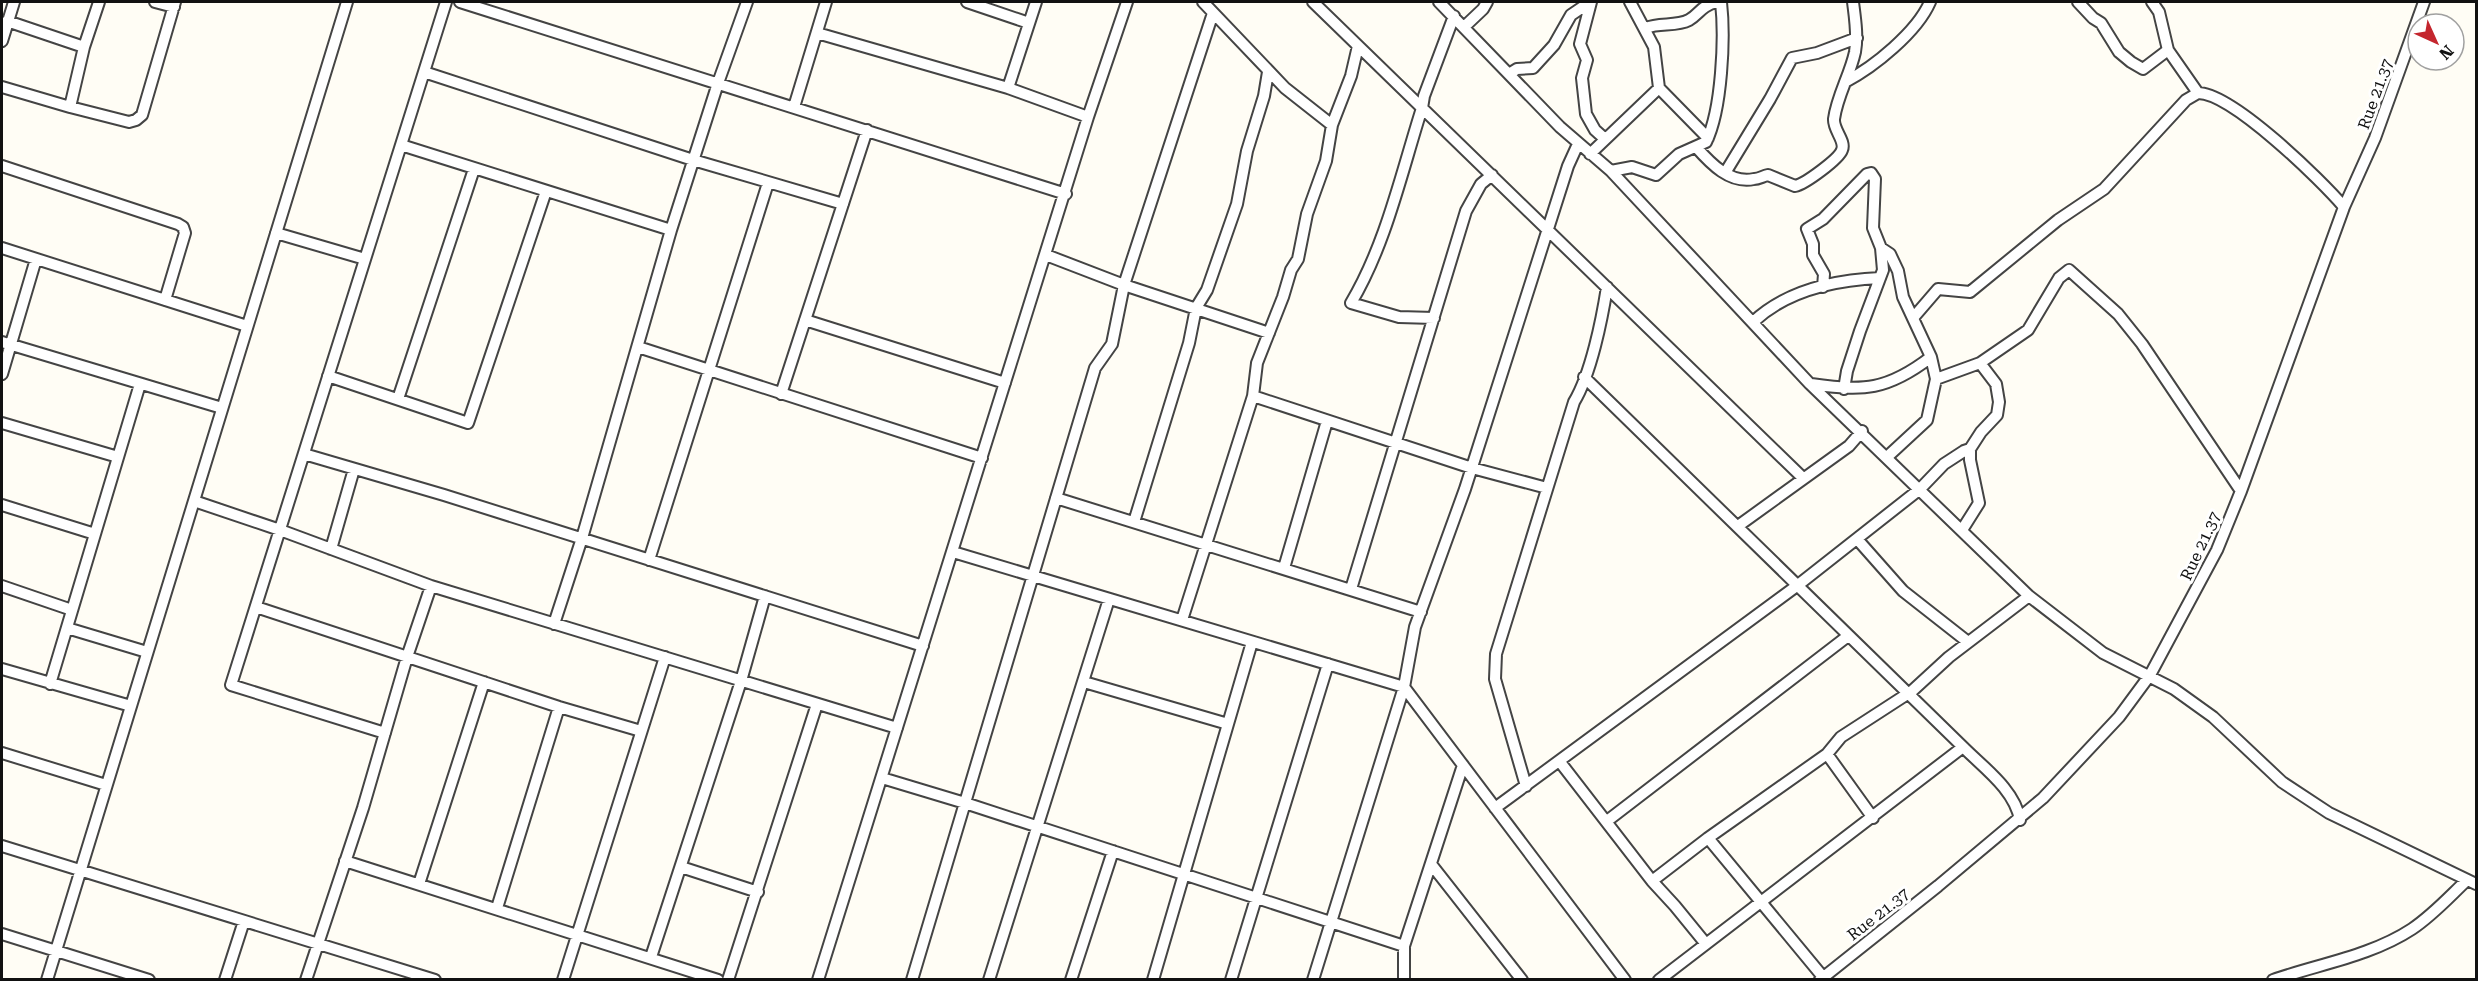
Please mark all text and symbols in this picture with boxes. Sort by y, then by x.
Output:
north arrow [2406,12,2466,72]
text: N [2435,41,2457,63]
street label: Rue 21.37 [2354,56,2397,132]
street label: Rue 21.37 [2176,509,2225,584]
street label: Rue 21.37 [1843,884,1913,945]

